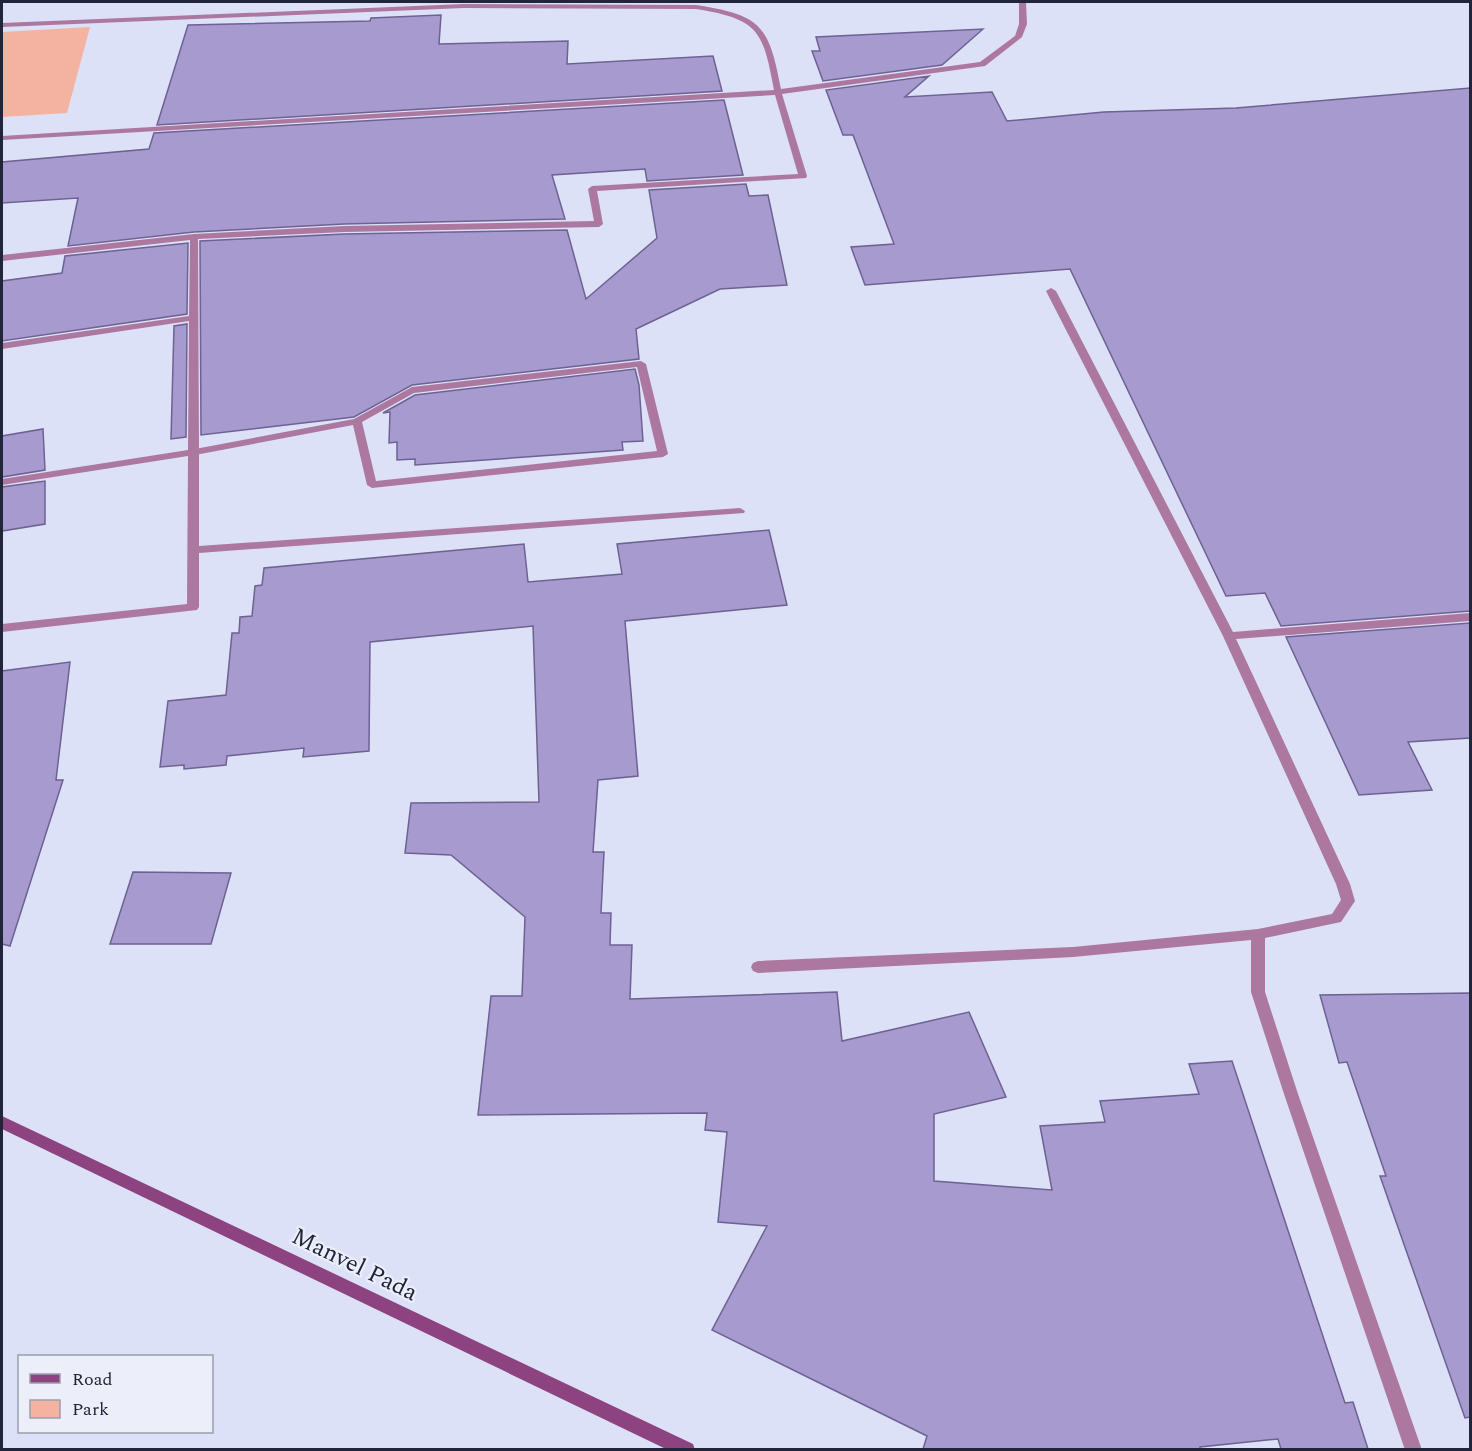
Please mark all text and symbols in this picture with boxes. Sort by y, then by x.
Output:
street label: Manvel Pada [285,1219,424,1311]
legend [18,1355,213,1433]
text: Road [72,1366,113,1393]
text: Park [72,1396,109,1423]

